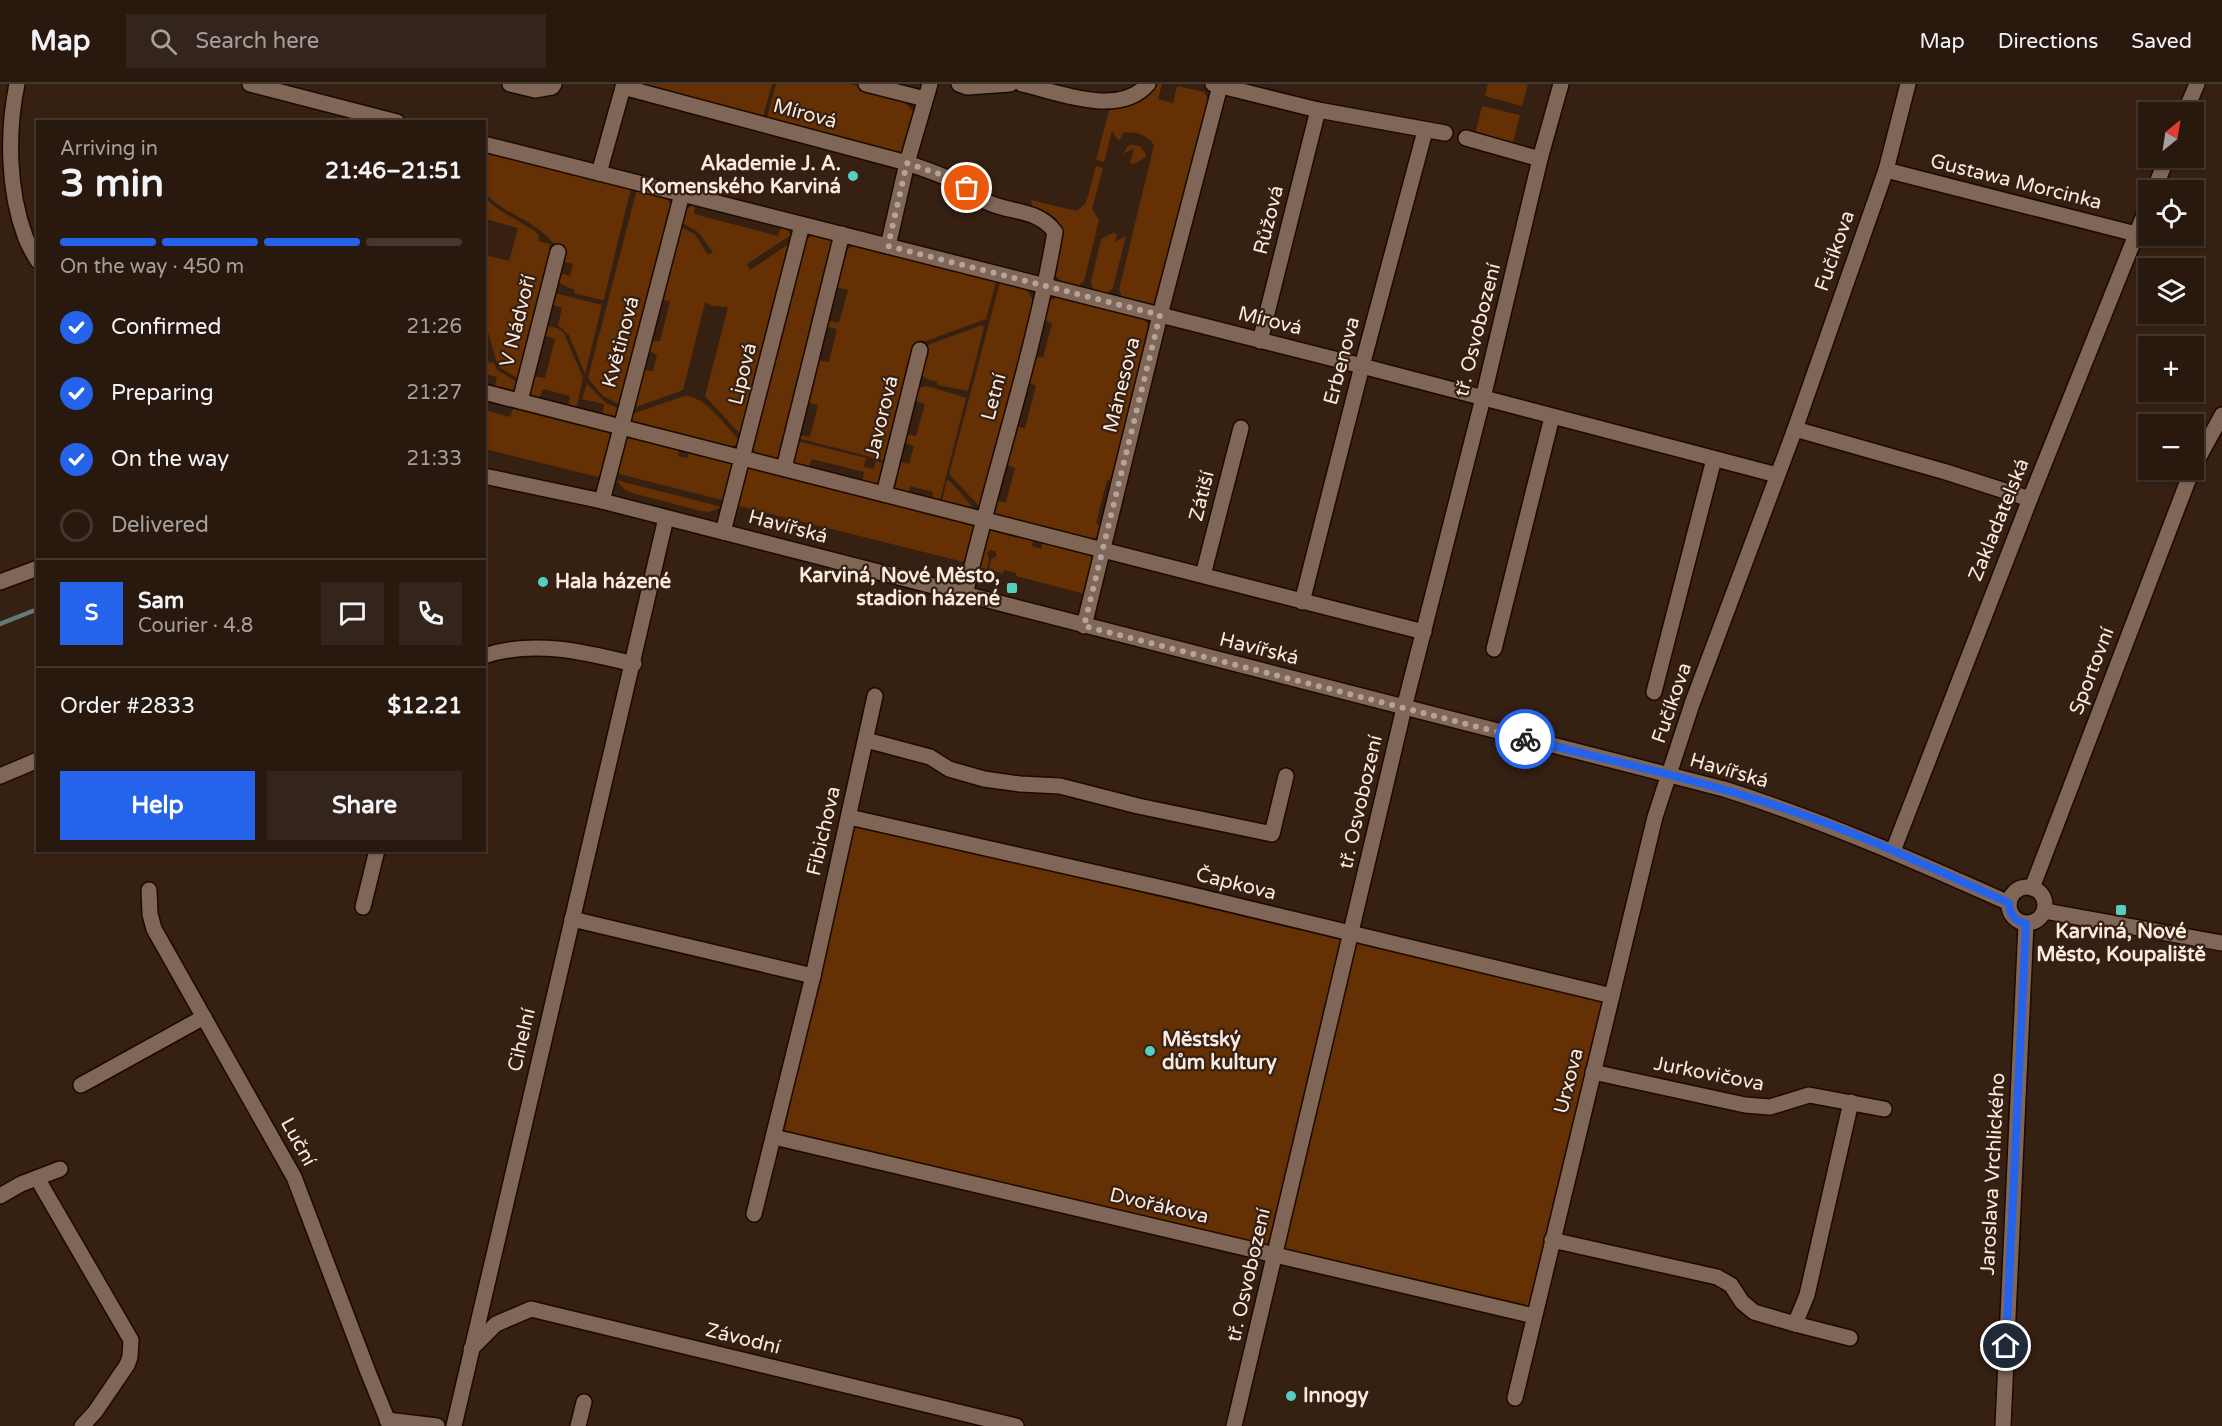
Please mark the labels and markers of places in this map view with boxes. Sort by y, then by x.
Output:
place label: Akademie J. A. Komenského Karviná [641,152,841,199]
pin [941,162,992,213]
marker: Akademie J. A. Komenského Karviná [846,169,860,183]
place label: Karviná, Nové Město, stadion házené [799,564,1000,611]
place label: Hala házené [555,570,671,594]
marker: Hala házené [536,575,550,589]
marker: Karviná, Nové Město, stadion házené [1005,581,1019,595]
marker: Karviná, Nové Město, Koupaliště [2114,903,2128,917]
place label: Karviná, Nové Město, Koupaliště [2036,920,2206,967]
place label: Městský dům kultury [1162,1028,1277,1075]
marker: Městský dům kultury [1143,1044,1157,1058]
pin [1980,1320,2031,1371]
place label: Innogy [1303,1384,1369,1408]
marker: Innogy [1284,1389,1298,1403]

